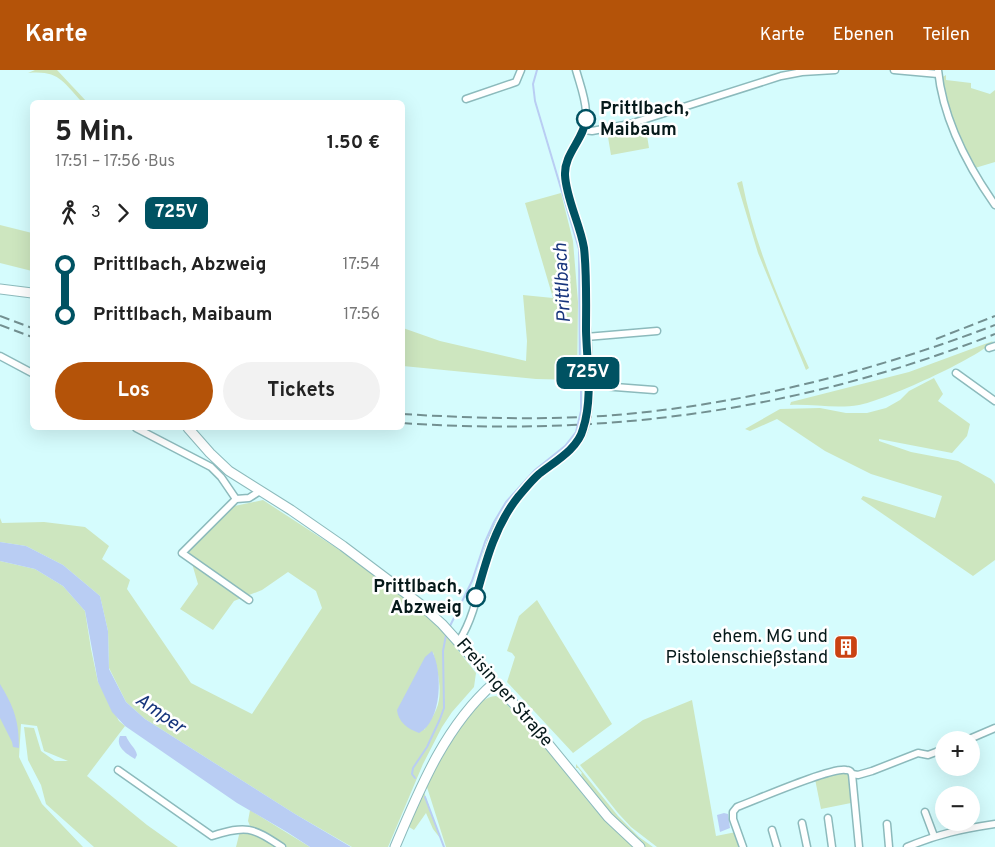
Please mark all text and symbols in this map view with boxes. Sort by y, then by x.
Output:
text: Karte [25,20,88,50]
text: Karte [760,24,805,47]
text: Ebenen [833,24,894,47]
text: Teilen [922,24,970,47]
place label: Prittlbach, Maibaum [600,98,689,142]
marker: Prittlbach, Maibaum [576,109,596,129]
text: 5 Min. [55,115,133,151]
text: 1.50 € [327,131,380,155]
text: 17:51 – 17:56 · Bus [55,152,175,172]
icon: walk [55,199,83,227]
icon: forward [109,199,137,227]
text: 725V [155,201,198,224]
text: 3 [91,203,101,223]
water label: Prittlbach [549,242,577,324]
text: Prittlbach, Abzweig [93,253,266,277]
text: 17:54 [343,255,380,275]
text: Prittlbach, Maibaum [93,303,272,327]
text: 17:56 [343,305,380,325]
line badge: 725V [553,357,623,389]
text: 725V [566,361,610,384]
button: Los [55,362,213,420]
button: Tickets [223,362,380,420]
place label: Prittlbach, Abzweig [373,576,462,620]
marker: Prittlbach, Abzweig [466,587,486,607]
place label: ehem. MG und Pistolenschießstand [666,626,828,670]
street label: Freisinger Straße [451,634,557,752]
building icon: ehem. MG und Pistolenschießstand [833,634,859,660]
water label: Amper [130,688,191,741]
map controls [935,731,980,831]
button: + [935,731,980,776]
button: − [935,786,980,831]

